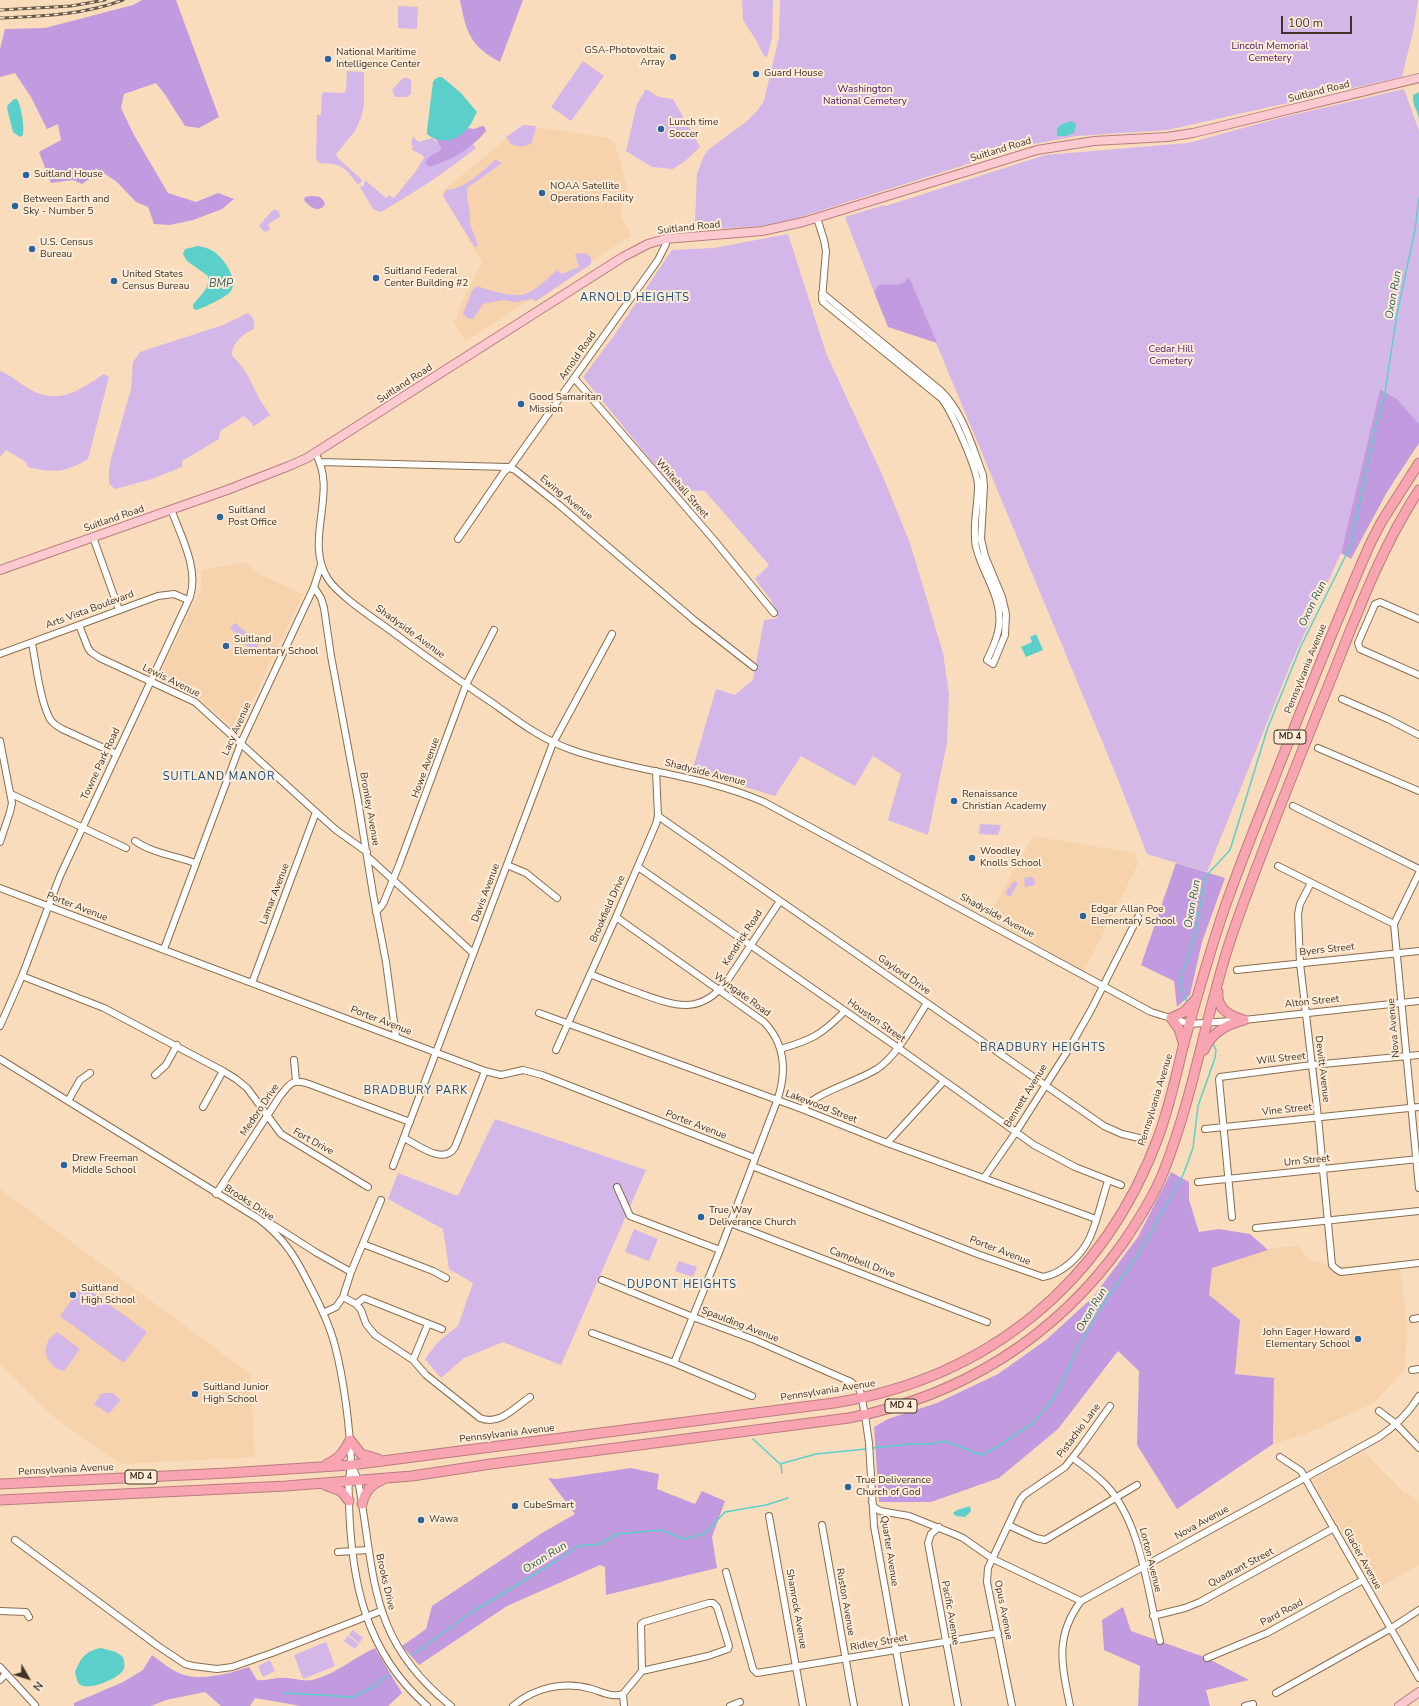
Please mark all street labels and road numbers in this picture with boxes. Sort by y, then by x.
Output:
street label: Suitland Road [1287,79,1351,105]
street label: Suitland Road [969,135,1033,165]
street label: Suitland Road [657,219,721,237]
street label: Arnold Road [557,329,599,383]
street label: Suitland Road [375,362,435,406]
street label: Whitehall Street [653,457,711,521]
street label: Ewing Avenue [537,473,595,523]
street label: Suitland Road [82,503,146,535]
street label: Arts Vista Boulevard [44,588,136,632]
street label: Shadyside Avenue [373,603,447,661]
street label: Pennsylvania Avenue [1283,622,1329,716]
street label: Lewis Avenue [140,662,202,700]
street label: Lacy Avenue [220,700,254,758]
street label: Towne Park Road [79,726,123,802]
road number: MD 4 [1274,730,1306,744]
street label: Howe Avenue [410,736,442,800]
street label: Shadyside Avenue [663,757,747,789]
street label: Bromley Avenue [357,771,381,847]
street label: Lamar Avenue [258,862,292,926]
street label: Davis Avenue [469,862,503,924]
street label: Brookfield Drive [588,874,628,944]
street label: Porter Avenue [45,890,109,924]
street label: Shadyside Avenue [958,891,1036,941]
street label: Kendrick Road [720,908,766,968]
street label: Byers Street [1299,941,1355,959]
street label: Gaylord Drive [875,952,933,998]
street label: Wyngate Road [711,970,773,1020]
street label: Alton Street [1284,993,1340,1011]
street label: Houston Street [845,997,907,1045]
street label: Nova Avenue [1385,998,1403,1058]
street label: Porter Avenue [349,1004,413,1038]
street label: Dewitt Avenue [1312,1035,1332,1103]
street label: Will Street [1256,1050,1306,1068]
street label: Pennsylvania Avenue [1136,1052,1176,1148]
street label: Bennett Avenue [1002,1062,1050,1130]
street label: Medoro Drive [238,1082,282,1138]
street label: Lakewood Street [783,1088,859,1126]
street label: Vine Street [1261,1101,1313,1119]
street label: Porter Avenue [664,1108,728,1142]
street label: Fort Drive [291,1126,335,1158]
street label: Urn Street [1283,1153,1331,1169]
street label: Brooks Drive [222,1182,276,1224]
street label: Porter Avenue [968,1234,1032,1268]
street label: Campbell Drive [827,1245,897,1281]
street label: Spaulding Avenue [700,1305,780,1345]
street label: Pennsylvania Avenue [780,1378,876,1404]
road number: MD 4 [885,1399,917,1413]
street label: Pistachio Lane [1055,1402,1103,1460]
street label: Pennsylvania Avenue [459,1422,555,1446]
street label: Pennsylvania Avenue [18,1462,114,1478]
road number: MD 4 [125,1470,157,1484]
street label: Nova Avenue [1173,1503,1231,1543]
street label: Quarter Avenue [877,1515,901,1587]
street label: Lorton Avenue [1136,1526,1164,1594]
street label: Glacier Avenue [1340,1526,1384,1592]
street label: Quadrant Street [1206,1546,1276,1590]
street label: Brooks Drive [373,1553,397,1611]
street label: Ruston Avenue [833,1567,857,1637]
street label: Shamrock Avenue [783,1568,809,1650]
street label: Opus Avenue [991,1579,1015,1641]
street label: Pacific Avenue [938,1580,962,1646]
street label: Pard Road [1259,1597,1305,1629]
street label: Ridley Street [849,1632,909,1654]

